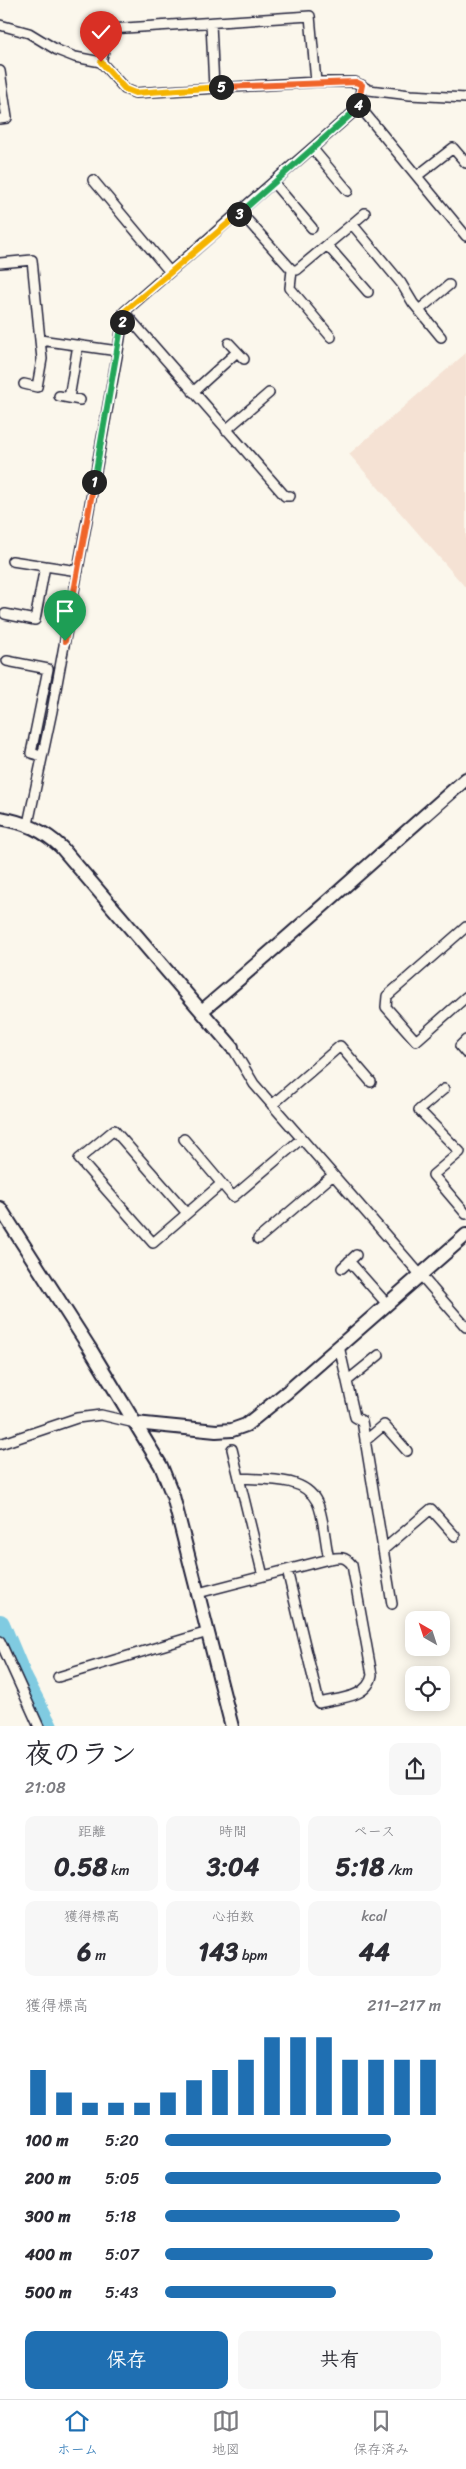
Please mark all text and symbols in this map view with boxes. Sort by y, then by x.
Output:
pin [80,11,122,62]
icon: check [87,18,115,46]
pin: 5 [208,74,234,100]
text: 5 [217,75,226,100]
pin: 4 [346,92,370,118]
text: 4 [354,93,363,118]
pin: 3 [226,202,252,226]
text: 3 [236,202,243,227]
pin: 2 [110,310,134,334]
text: 2 [118,310,127,335]
pin: 1 [82,470,106,494]
text: 1 [91,470,98,495]
pin [44,590,86,641]
icon: arrive [51,597,79,625]
north arrow [405,1611,450,1656]
map controls [405,1611,450,1711]
button: locate [405,1666,450,1711]
text: 夜のラン [25,1729,137,1778]
button: share [389,1743,441,1795]
text: 21:08 [25,1773,66,1802]
text: 距離 [78,1819,106,1844]
text: 時間 [219,1819,247,1844]
text: ペース [354,1819,395,1844]
text: 0.58 [54,1844,108,1889]
text: 3:04 [207,1844,259,1889]
text: 5:18 [336,1844,384,1889]
text: km [108,1858,129,1883]
text: /km [384,1858,413,1883]
text: 獲得標高 [64,1904,120,1929]
text: 心拍数 [212,1904,254,1929]
text: kcal [362,1904,387,1929]
text: 6 [77,1929,92,1974]
text: 143 [198,1929,238,1974]
text: 44 [359,1929,390,1974]
text: m [92,1943,106,1968]
text: bpm [238,1943,268,1968]
text: 獲得標高 [25,1991,89,2020]
text: 211–217 m [367,1991,441,2020]
text: 100 m [25,2126,69,2155]
text: 5:20 [105,2126,139,2155]
text: 200 m [25,2164,71,2193]
text: 5:05 [105,2164,140,2193]
text: 300 m [25,2202,70,2231]
text: 5:18 [105,2202,136,2231]
text: 400 m [25,2240,72,2269]
text: 5:07 [105,2240,139,2269]
text: 500 m [25,2278,71,2307]
text: 5:43 [105,2278,138,2307]
button: 保存 [25,2331,228,2389]
button: 共有 [238,2331,441,2389]
tab: ホーム [57,2407,98,2462]
tab: 地図 [212,2407,240,2462]
tab: 保存済み [353,2407,409,2462]

